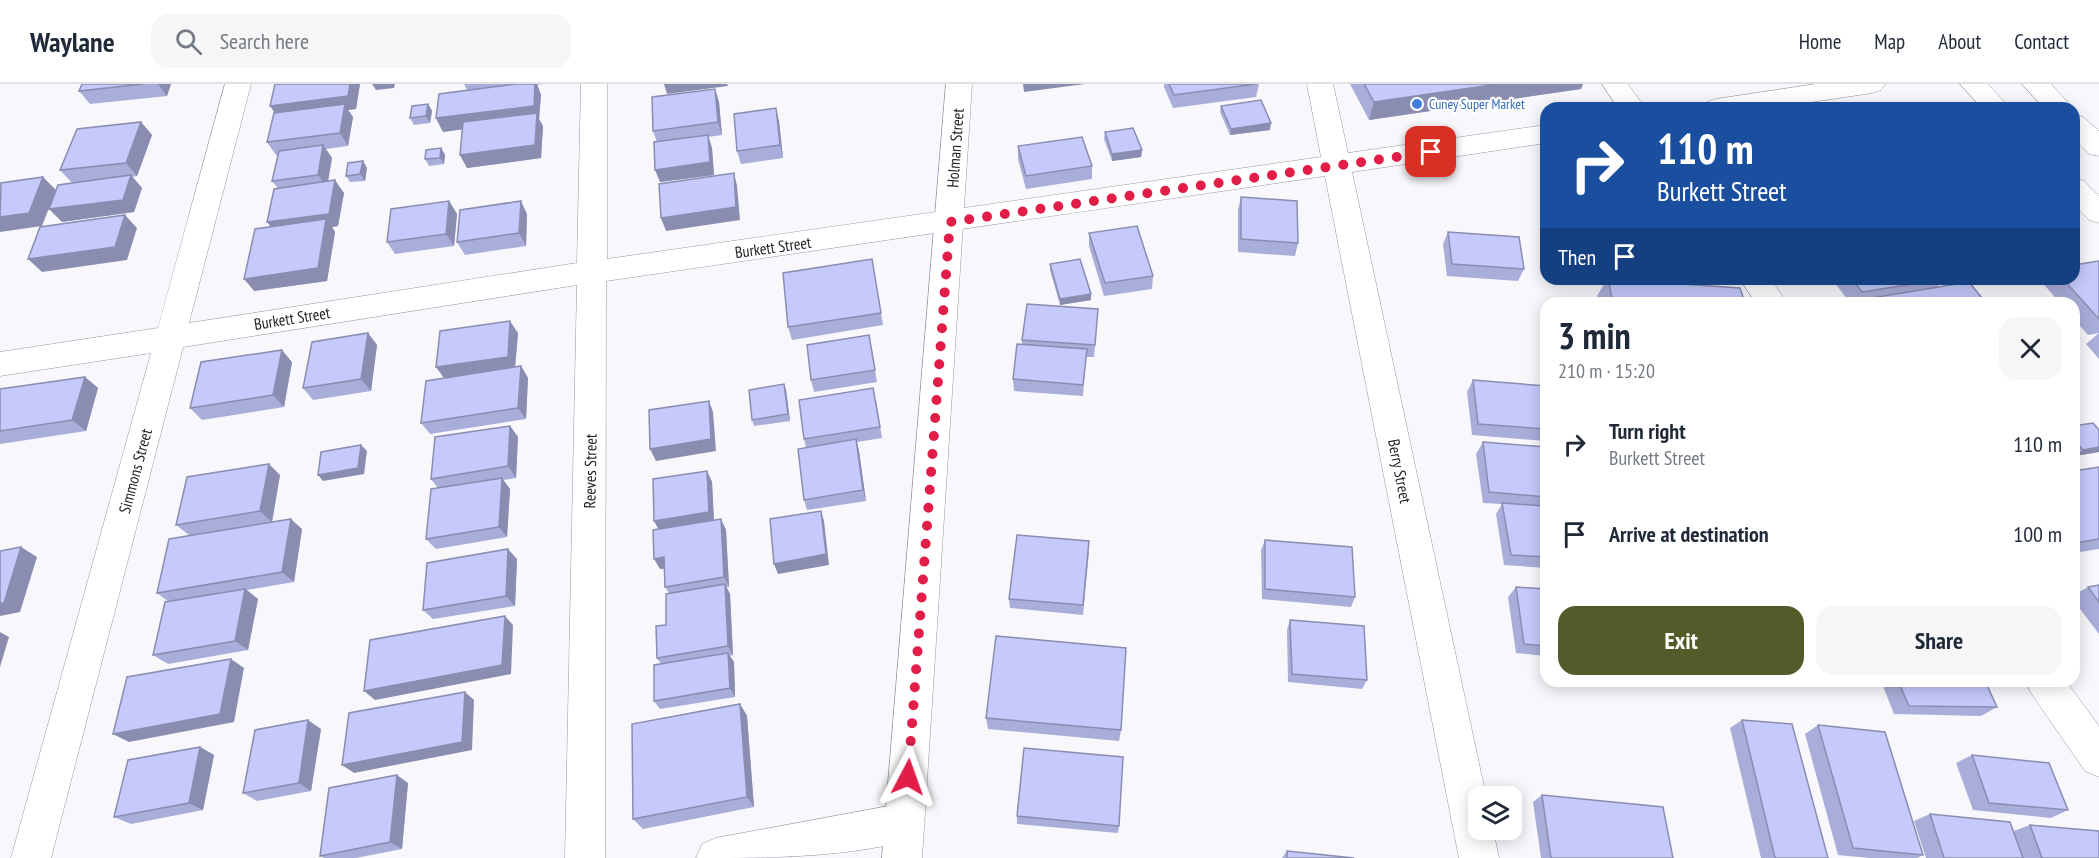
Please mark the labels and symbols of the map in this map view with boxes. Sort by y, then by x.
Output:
place label: Cuney Super Market [1429,95,1525,113]
marker: Cuney Super Market [1410,97,1424,111]
street label: Holman Street [942,107,968,188]
pin [1405,126,1456,177]
street label: Burkett Street [734,232,813,262]
street label: Burkett Street [252,302,332,334]
street label: Simmons Street [114,426,156,516]
street label: Reeves Street [579,433,601,508]
street label: Berry Street [1384,437,1416,505]
position arrow [876,745,940,809]

